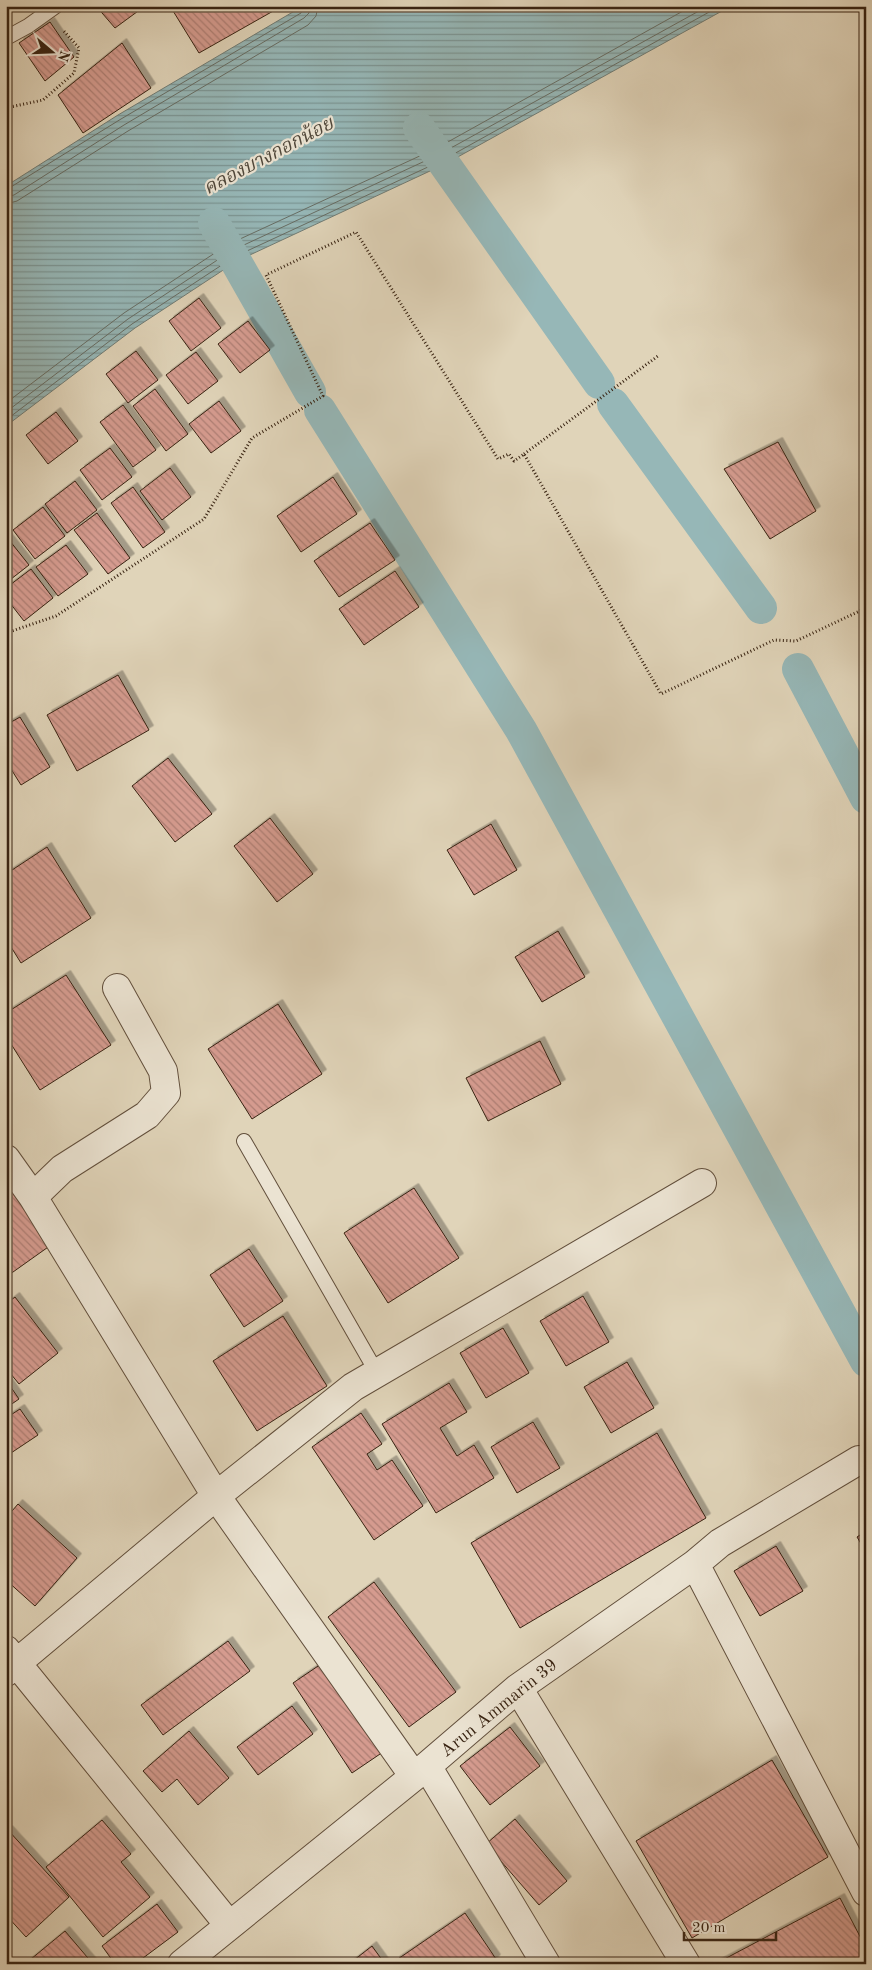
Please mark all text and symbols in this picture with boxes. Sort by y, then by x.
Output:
north arrow [28,28,78,78]
text: N [55,49,72,64]
water label: คลองบางกอกน้อย [200,111,338,199]
street label: Arun Ammarin 39 [437,1655,561,1761]
scale bar [684,1910,777,1942]
text: 20 m [692,1921,726,1936]

